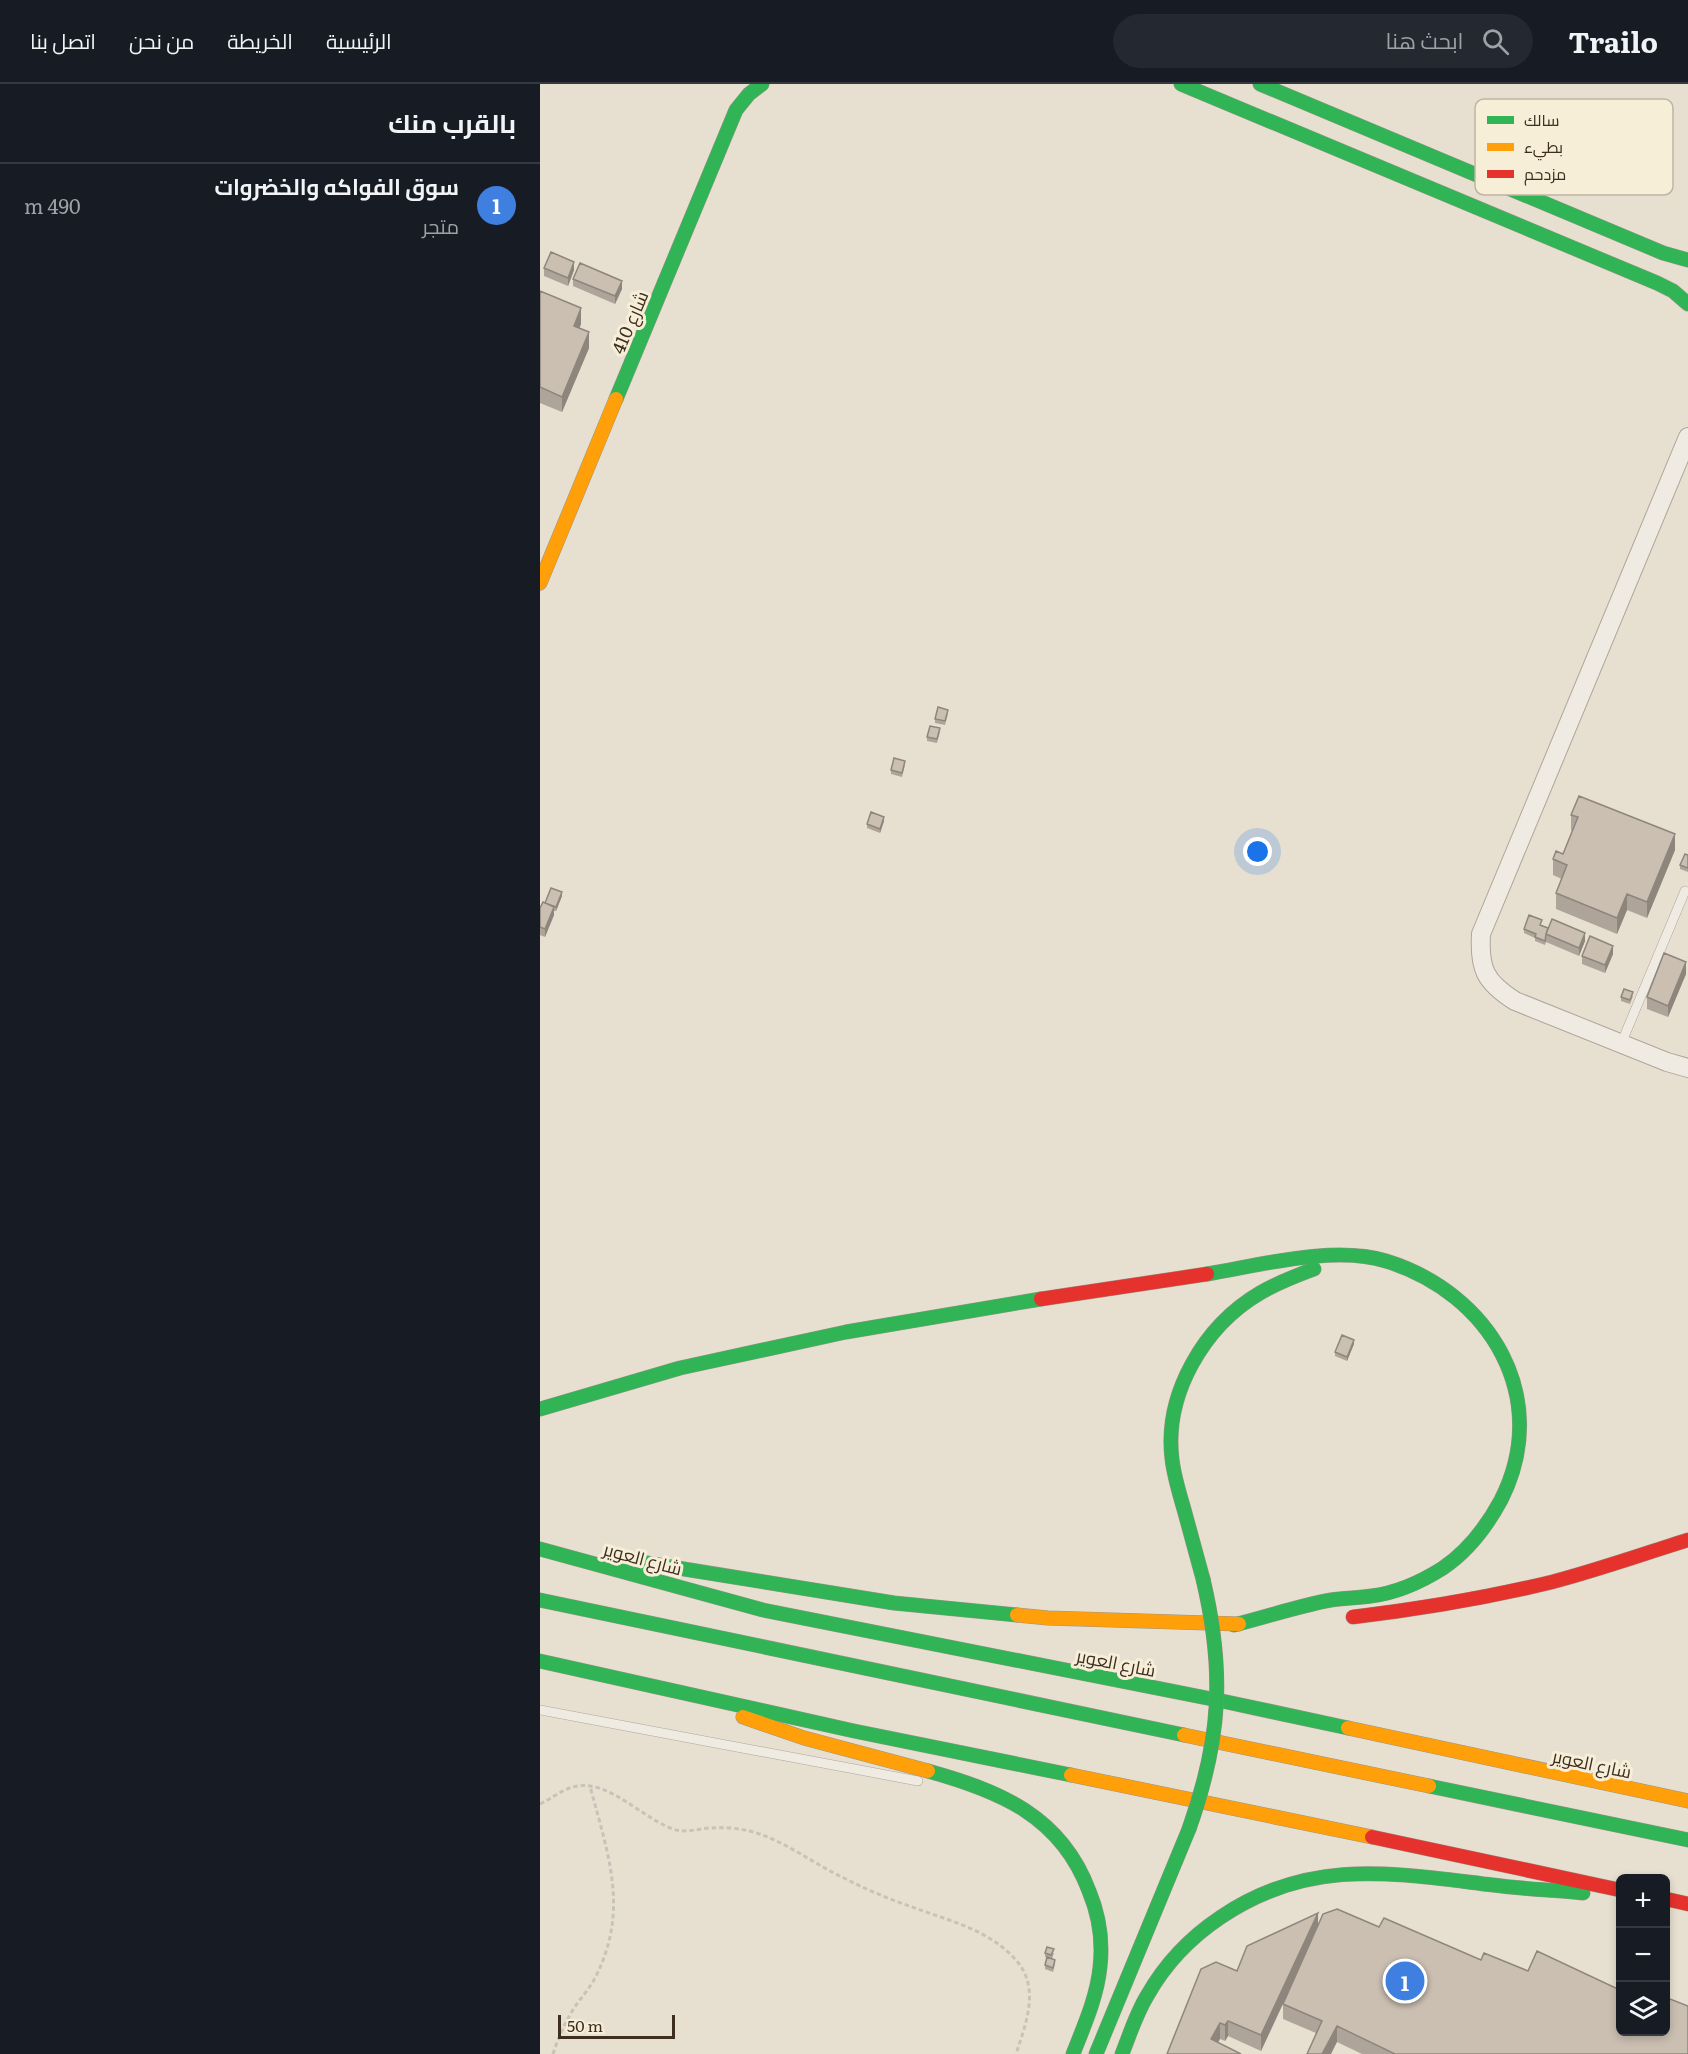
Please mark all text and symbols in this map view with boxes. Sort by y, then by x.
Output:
search box [1113,14,1533,68]
text: Trailo [1569,20,1658,62]
text: ابحث هنا [1386,23,1464,56]
text: اتصل بنا [30,24,96,55]
text: من نحن [129,24,194,55]
text: الخريطة [227,24,293,55]
text: الرئيسية [326,24,392,55]
icon: search [1479,25,1512,58]
legend [1475,99,1673,195]
text: بالقرب منك [388,102,516,141]
text: سالك [1524,107,1559,131]
text: بطيء [1524,134,1563,161]
text: مزدحم [1524,161,1566,186]
text: سوق الفواكه والخضروات [215,169,459,202]
text: 490 m [24,190,80,220]
text: 1 [492,190,501,220]
text: متجر [422,210,459,240]
street label: شارع 410 [604,286,654,358]
your location [1243,837,1272,866]
street label: شارع العوير [600,1534,685,1581]
street label: شارع العوير [1073,1641,1158,1683]
street label: شارع العوير [1549,1741,1634,1785]
map controls [1616,1874,1670,2036]
button: + [1616,1874,1670,1928]
button: − [1616,1928,1670,1982]
pin: 1 [1386,1958,1424,2004]
button: layers [1616,1982,1670,2036]
scale bar [558,2012,675,2040]
text: 50 m [567,2013,603,2037]

